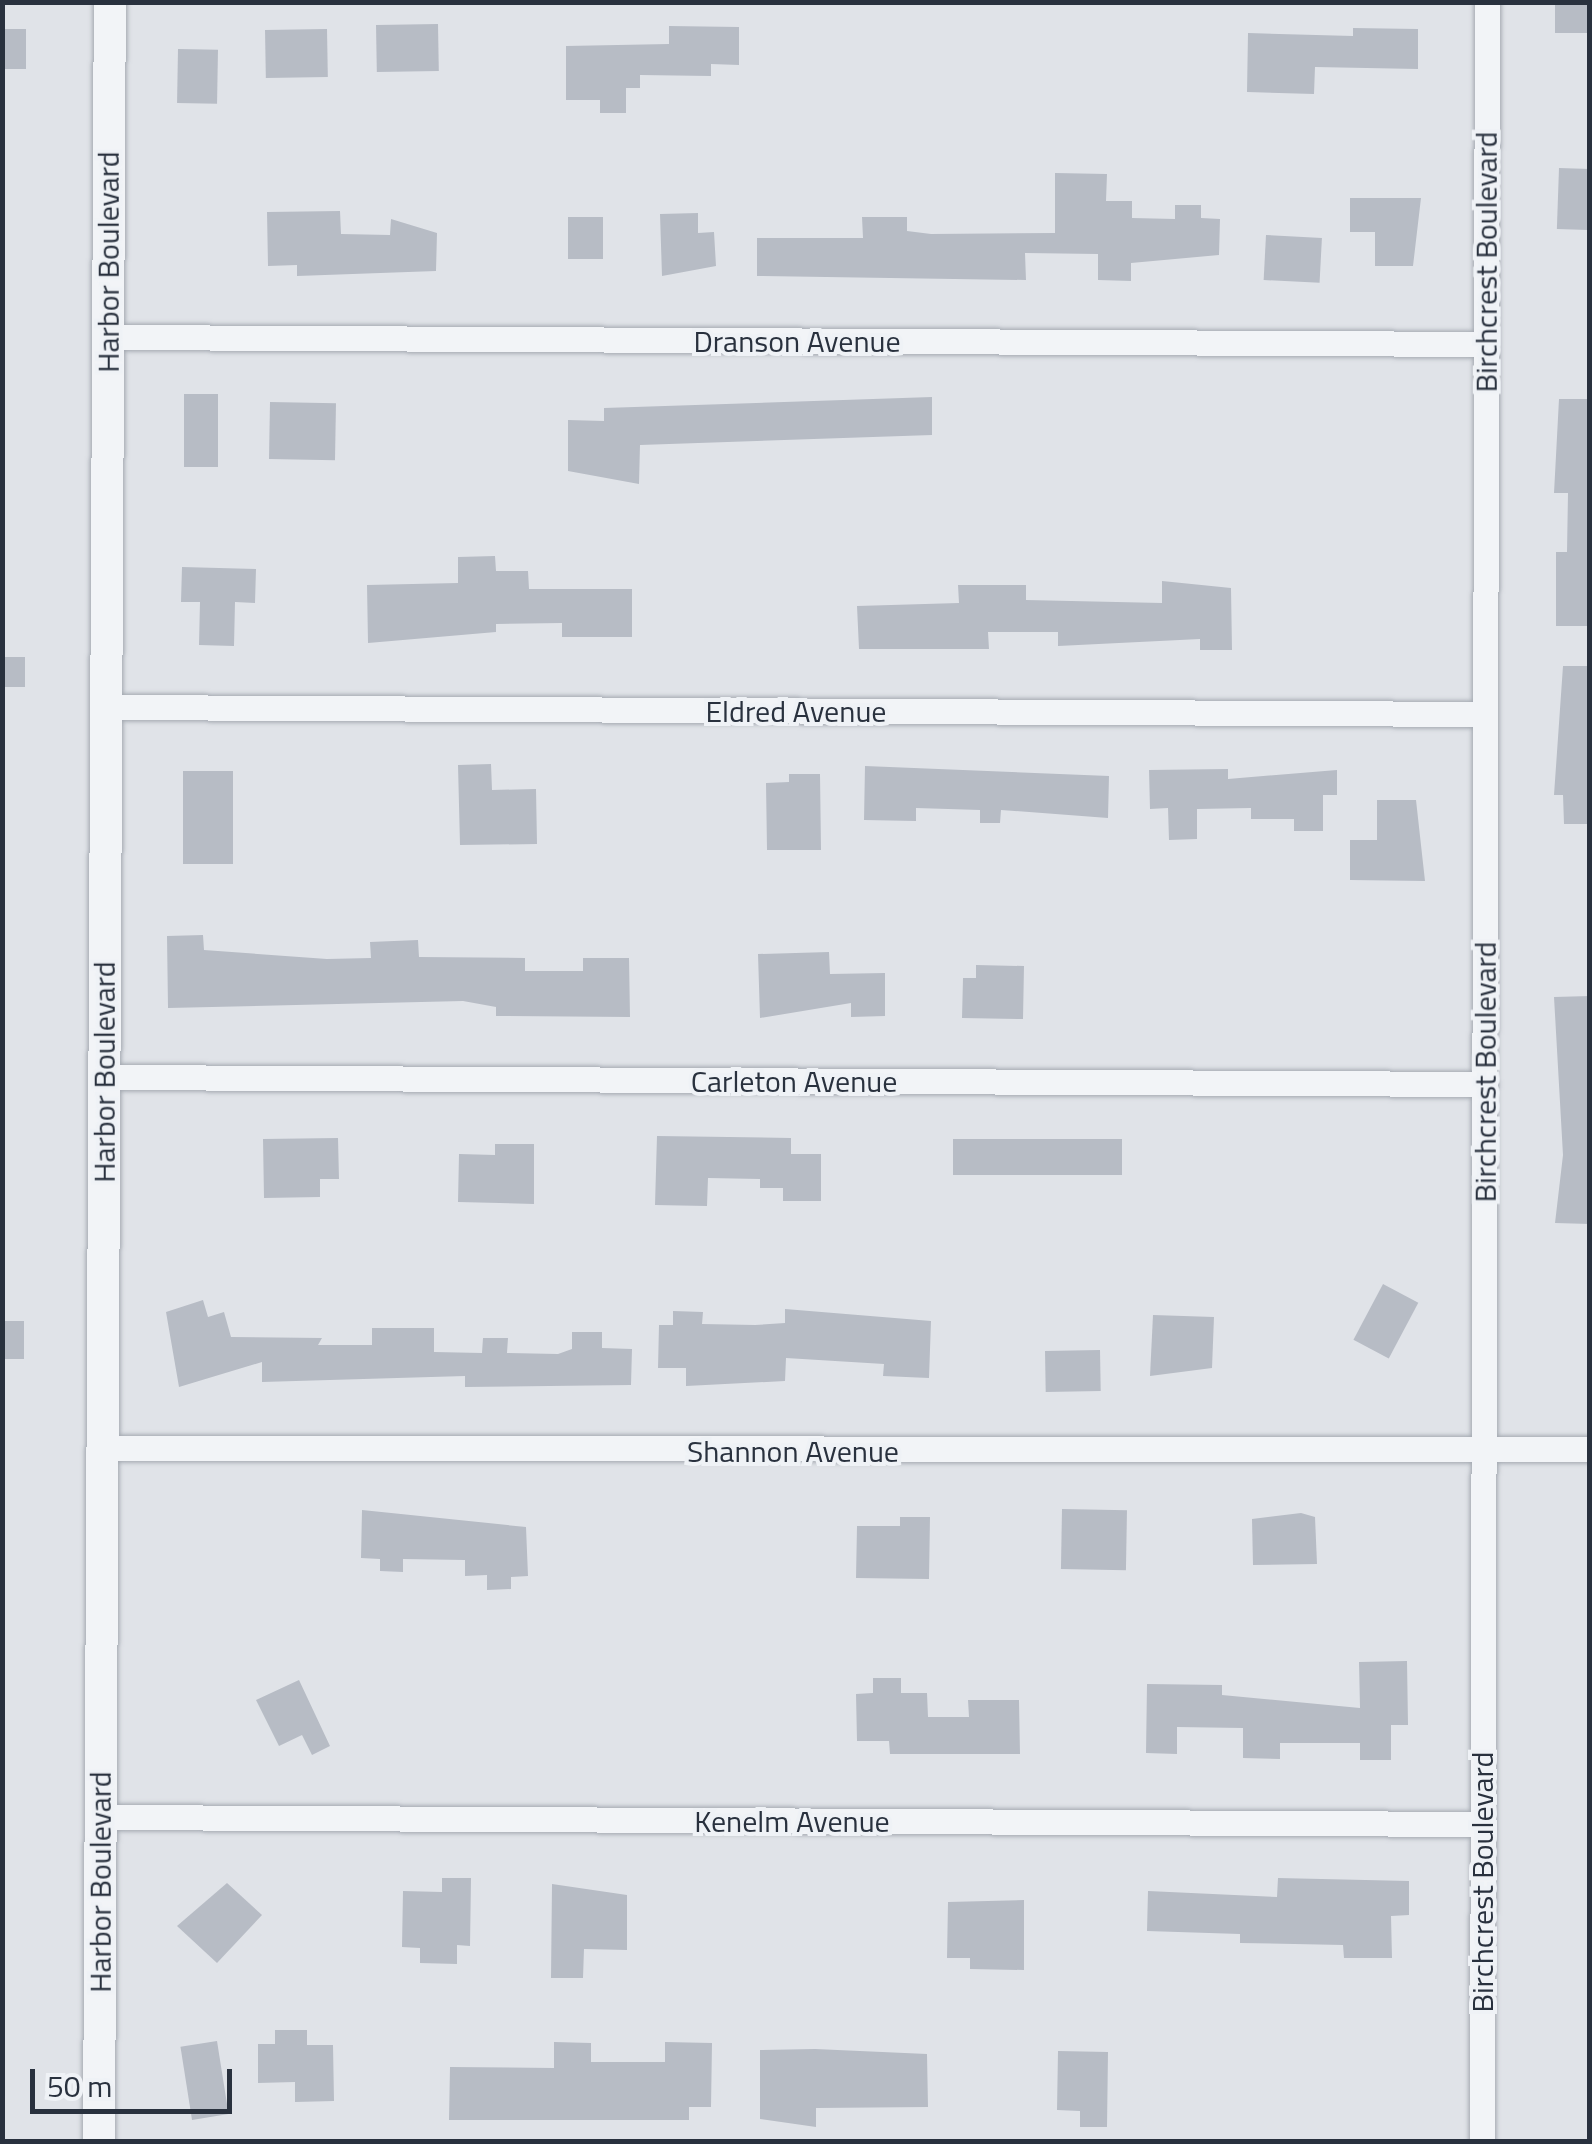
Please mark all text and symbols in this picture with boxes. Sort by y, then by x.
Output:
street label: Birchcrest Boulevard [1468,132,1504,392]
street label: Harbor Boulevard [90,151,126,373]
street label: Dranson Avenue [693,323,901,359]
street label: Eldred Avenue [706,693,886,729]
street label: Birchcrest Boulevard [1467,942,1503,1202]
street label: Harbor Boulevard [86,961,122,1183]
street label: Carleton Avenue [691,1063,897,1099]
street label: Shannon Avenue [687,1433,899,1469]
street label: Birchcrest Boulevard [1464,1752,1500,2012]
street label: Harbor Boulevard [82,1771,118,1993]
street label: Kenelm Avenue [694,1803,890,1839]
scale bar [35,2049,238,2111]
text: 50 m [47,2063,112,2109]

